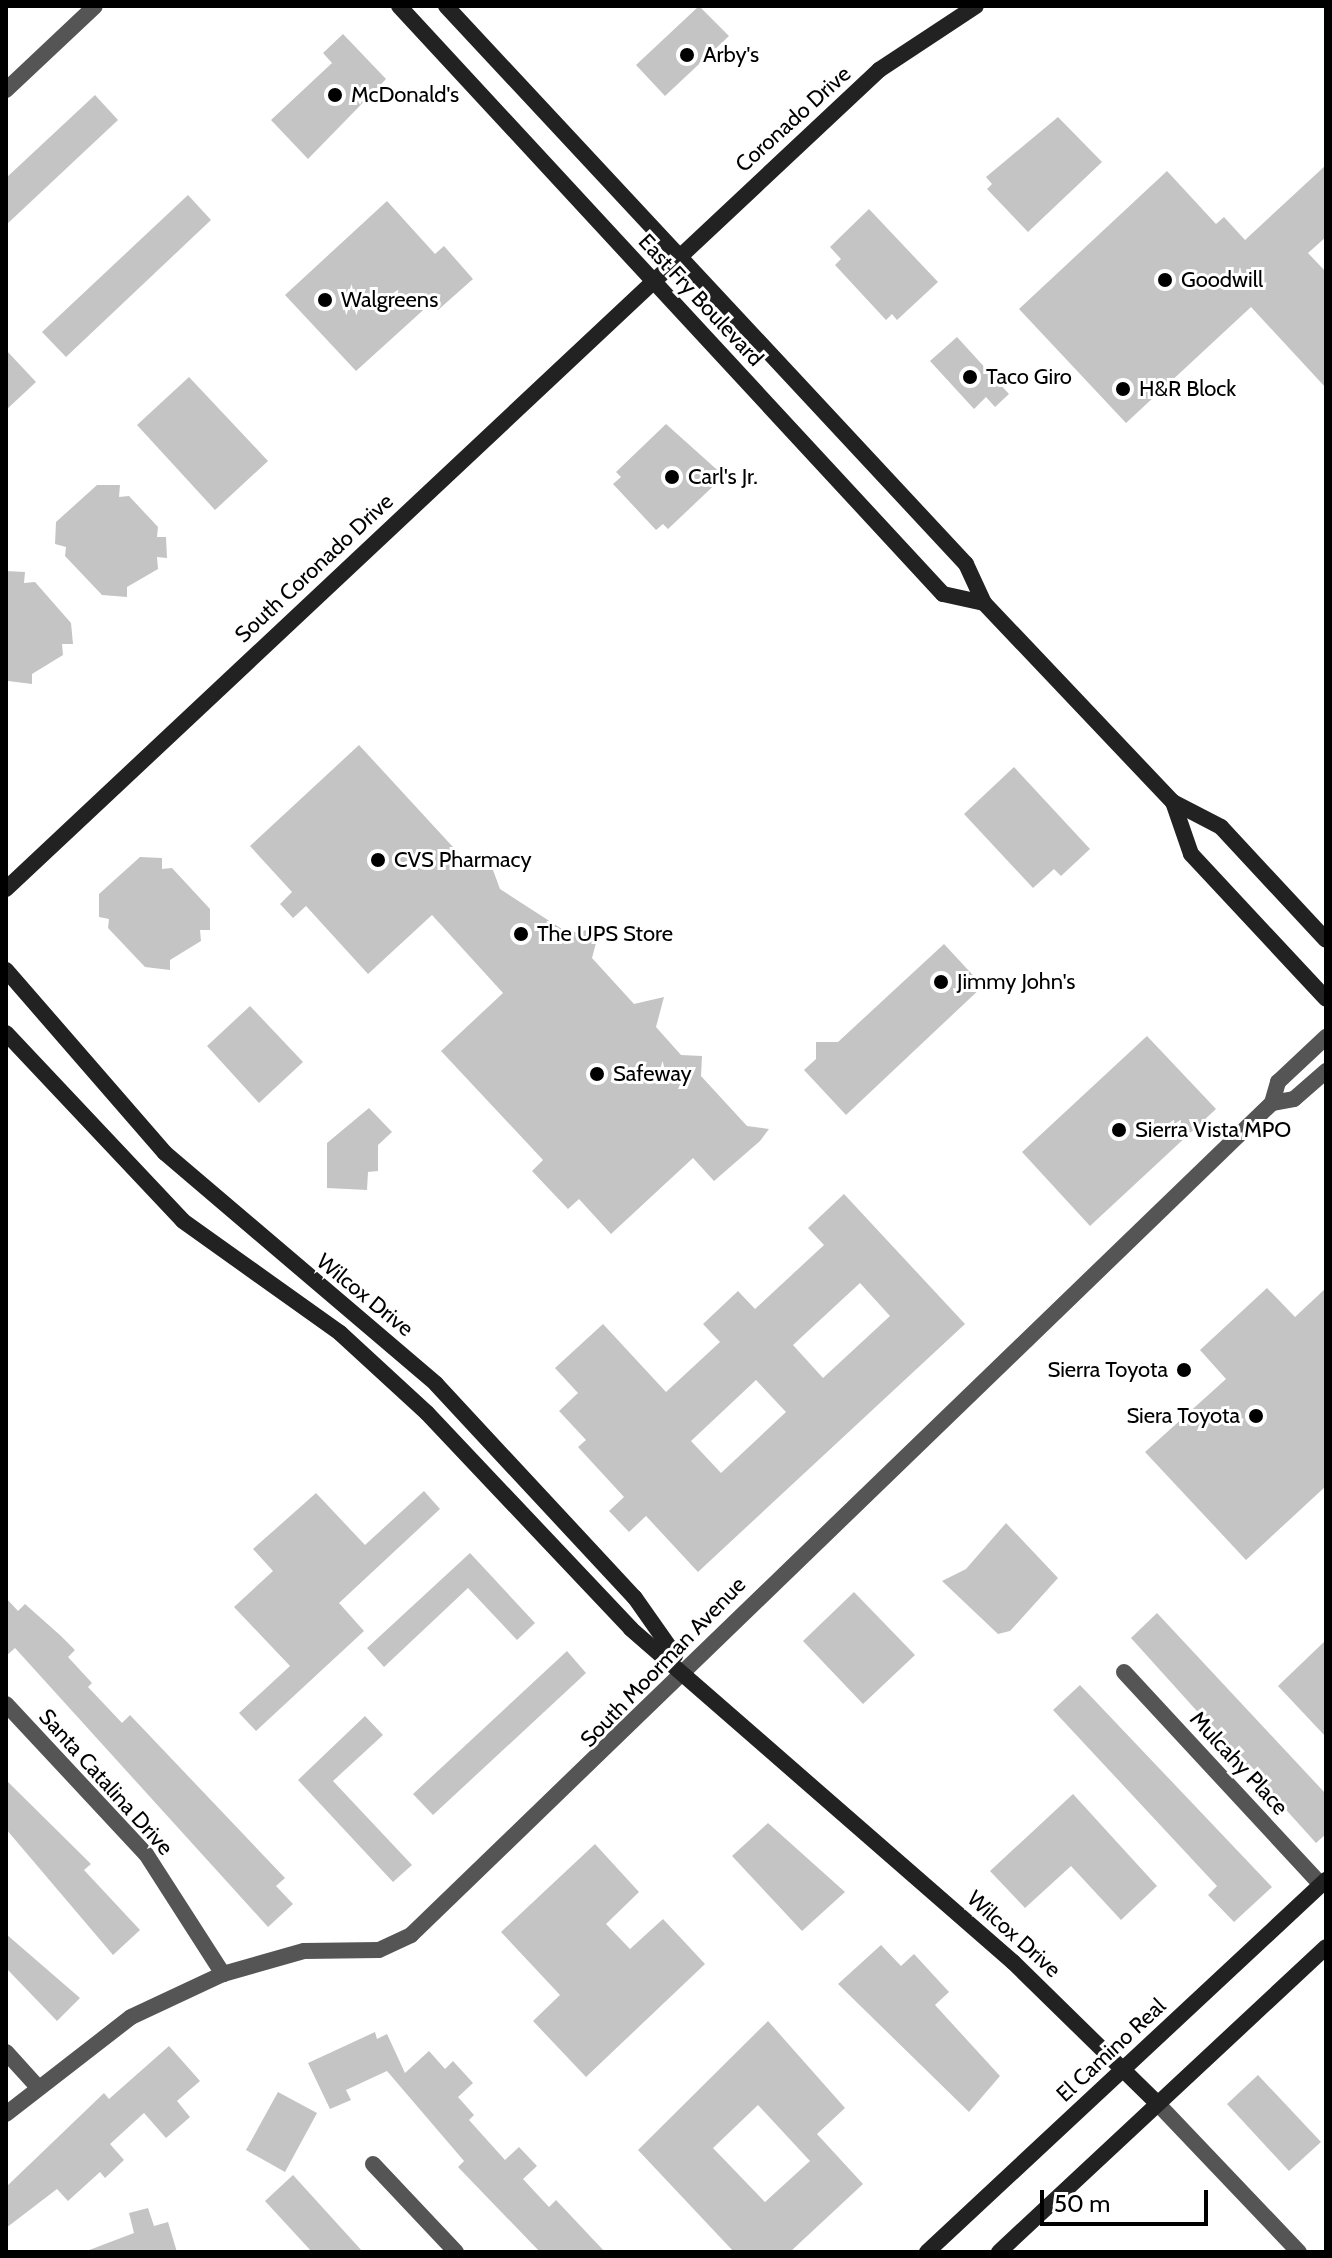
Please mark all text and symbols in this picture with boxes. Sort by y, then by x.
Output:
place label: Arby's [703,42,759,68]
marker: Arby's [678,46,696,64]
street label: Coronado Drive [730,60,856,178]
place label: McDonald's [351,82,459,108]
marker: McDonald's [326,86,344,104]
street label: East Fry Boulevard [633,229,769,371]
place label: Goodwill [1181,267,1263,293]
marker: Goodwill [1156,271,1174,289]
place label: Walgreens [341,287,438,313]
marker: Walgreens [316,291,334,309]
place label: Taco Giro [986,364,1072,390]
marker: Taco Giro [961,368,979,386]
place label: H&R Block [1139,376,1236,402]
marker: H&R Block [1114,380,1132,398]
place label: Carl's Jr. [688,464,758,490]
marker: Carl's Jr. [663,468,681,486]
street label: South Coronado Drive [230,488,398,648]
place label: CVS Pharmacy [394,847,532,873]
marker: CVS Pharmacy [369,851,387,869]
place label: The UPS Store [537,921,673,947]
marker: The UPS Store [512,925,530,943]
place label: Jimmy John's [957,969,1075,995]
marker: Jimmy John's [932,973,950,991]
place label: Safeway [613,1061,692,1087]
marker: Safeway [588,1065,606,1083]
place label: Sierra Vista MPO [1135,1117,1291,1143]
marker: Sierra Vista MPO [1110,1121,1128,1139]
street label: Wilcox Drive [311,1248,419,1342]
place label: Sierra Toyota [1047,1357,1168,1383]
marker: Sierra Toyota [1175,1361,1193,1379]
place label: Siera Toyota [1126,1403,1240,1429]
marker: Siera Toyota [1247,1407,1265,1425]
street label: South Moorman Avenue [575,1571,751,1753]
street label: Santa Catalina Drive [34,1704,178,1860]
street label: Mulcahy Place [1184,1706,1294,1820]
street label: Wilcox Drive [962,1885,1066,1983]
street label: El Camino Real [1051,1993,1171,2107]
scale bar [1044,2174,1212,2224]
text: 50 m [1054,2189,1110,2218]

